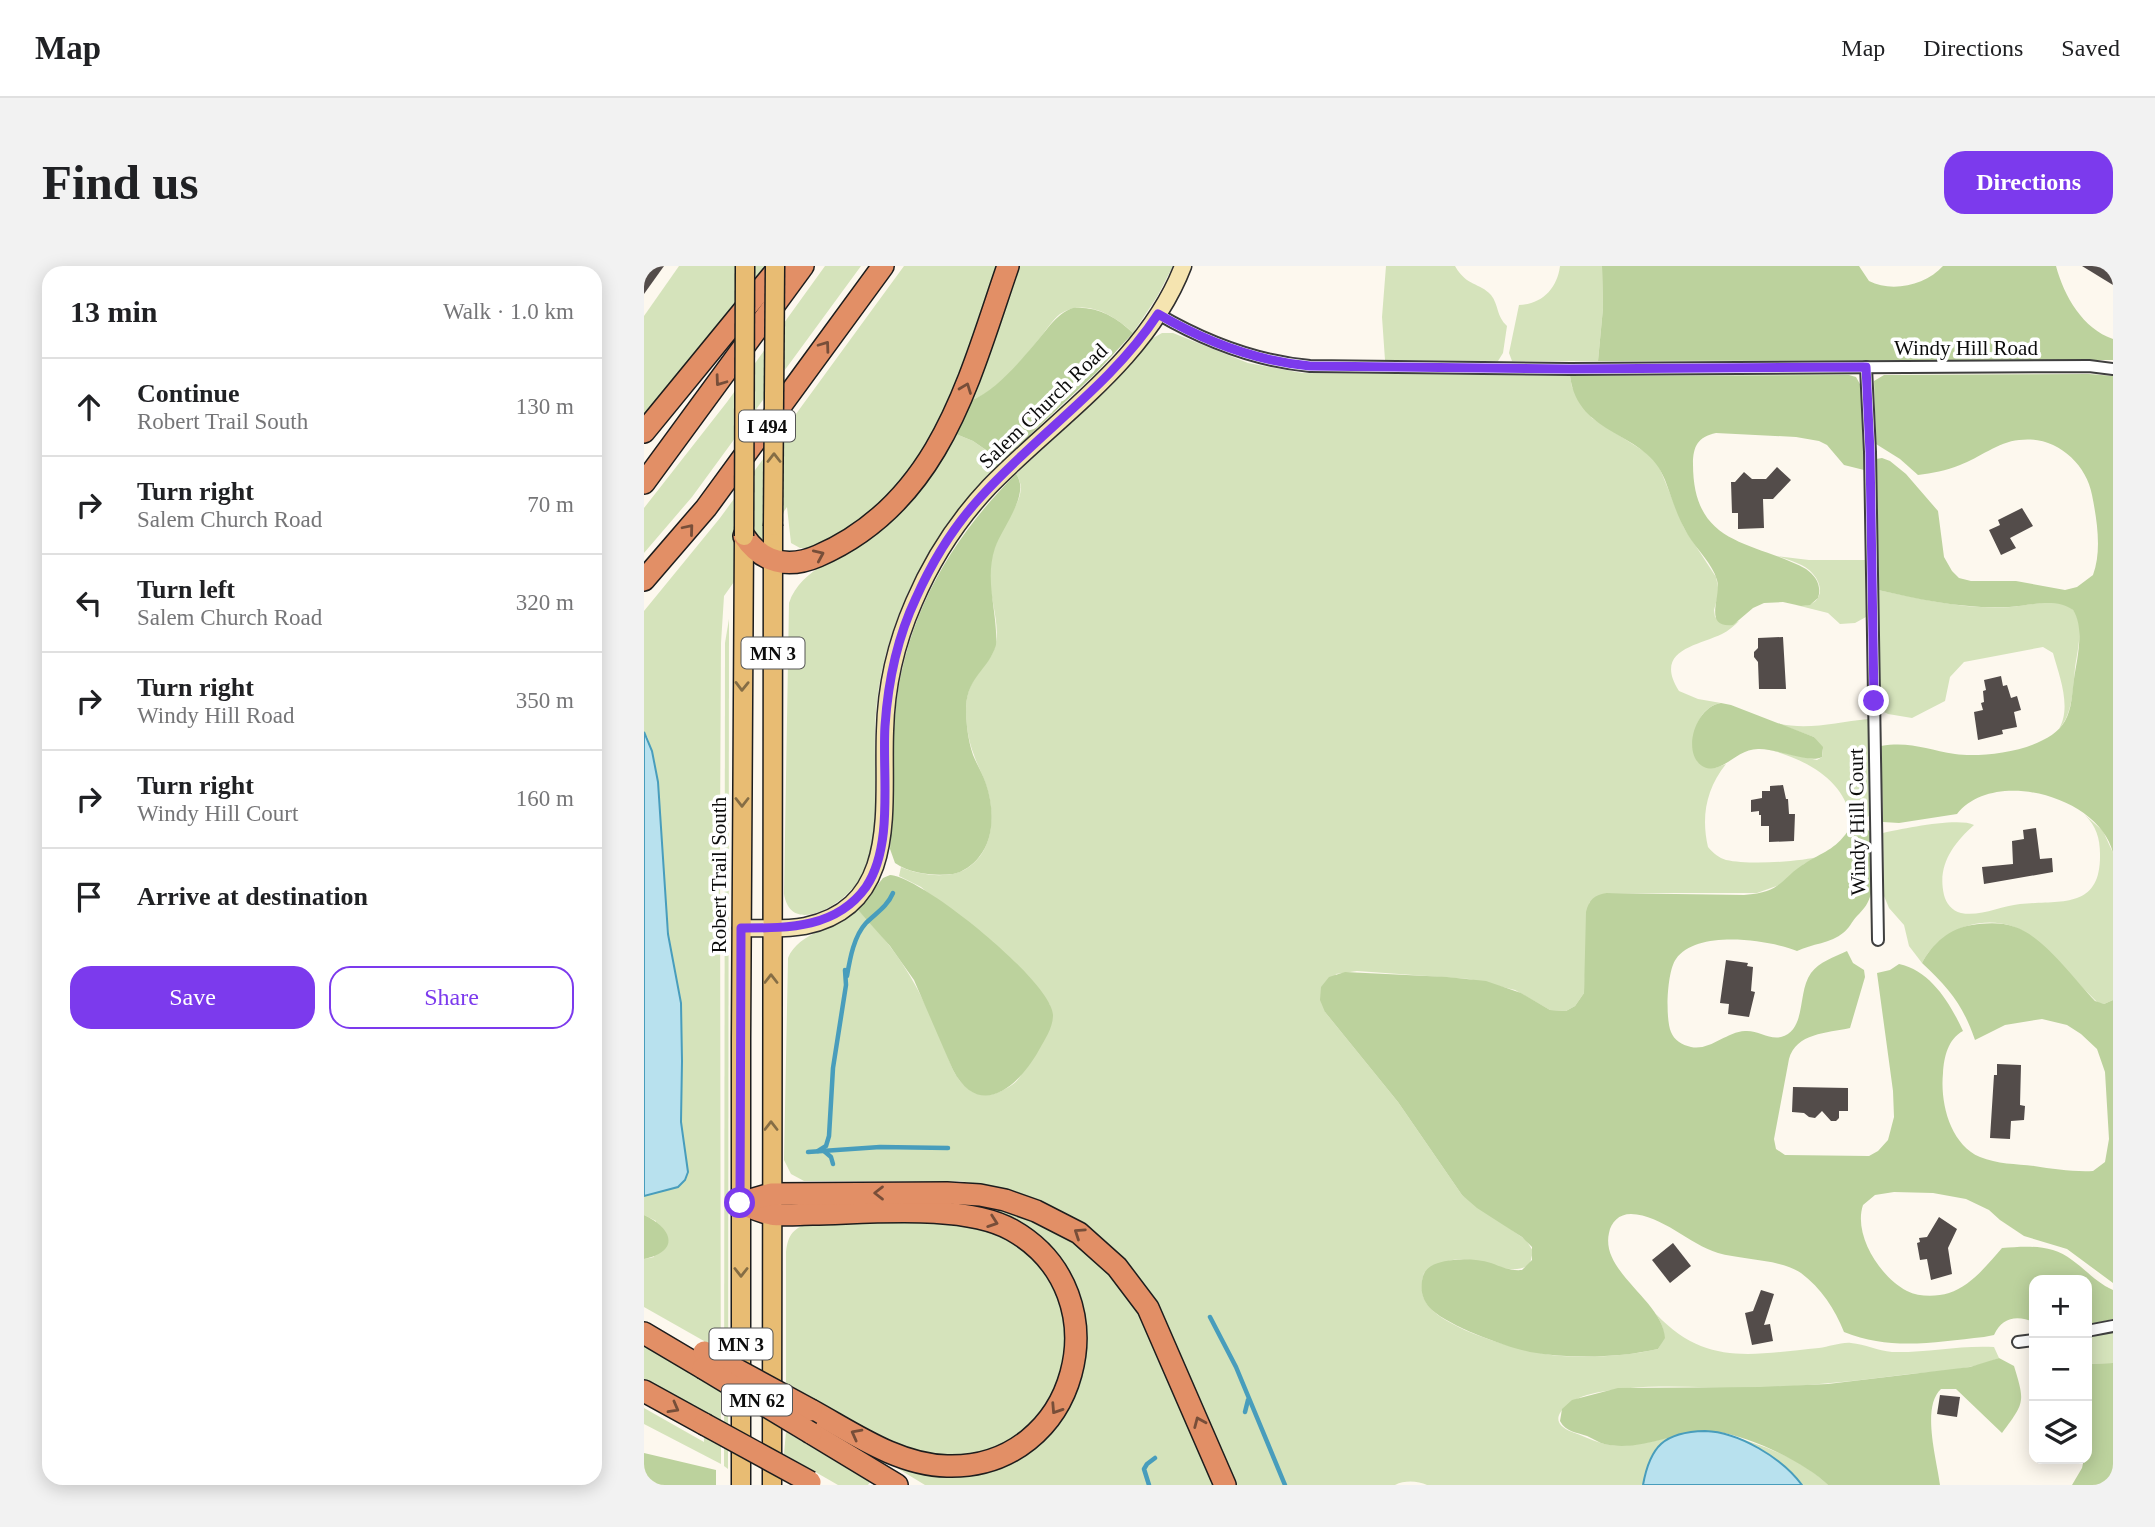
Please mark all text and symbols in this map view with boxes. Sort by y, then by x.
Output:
text: Map [35,30,101,66]
text: Map [1841,35,1885,61]
text: Directions [1923,35,2023,61]
text: Saved [2061,35,2120,61]
button: Directions [1944,151,2113,214]
text: Find us [42,155,199,210]
text: 13 min [70,295,158,328]
text: Walk · 1.0 km [443,299,574,324]
street label: Windy Hill Road [1894,336,2038,360]
street label: Salem Church Road [974,338,1113,473]
one-way arrow [817,342,829,354]
one-way arrow [716,373,728,386]
text: Continue [137,379,240,408]
one-way arrow [957,383,971,395]
icon: ahead [70,388,108,426]
text: 130 m [516,394,574,419]
text: Robert Trail South [137,409,308,434]
road number: I 494 [739,410,795,442]
one-way arrow [766,452,782,463]
text: Turn right [137,477,254,506]
icon: right [70,486,108,524]
text: 70 m [527,492,574,517]
text: Salem Church Road [137,507,322,532]
one-way arrow [681,524,693,537]
one-way arrow [812,549,824,563]
text: Turn left [137,575,235,604]
icon: left [70,584,108,622]
text: 320 m [516,590,574,615]
text: Salem Church Road [137,605,322,630]
road number: MN 3 [741,638,804,668]
text: Turn right [137,673,254,702]
one-way arrow [735,681,750,692]
icon: right [70,682,108,720]
route end [1858,685,1889,716]
text: 350 m [516,688,574,713]
text: Windy Hill Road [137,703,295,728]
street label: Windy Hill Court [1844,748,1870,896]
text: Turn right [137,771,254,800]
icon: right [70,780,108,818]
text: 160 m [516,786,574,811]
street label: Robert Trail South [707,796,731,953]
one-way arrow [734,798,750,808]
text: Windy Hill Court [137,801,298,826]
icon: arrive [70,878,108,916]
text: Arrive at destination [137,882,368,911]
button: Save [70,966,315,1029]
button: Share [329,966,574,1029]
one-way arrow [763,973,779,984]
one-way arrow [763,1120,779,1131]
one-way arrow [873,1185,884,1201]
route start [724,1187,755,1218]
one-way arrow [986,1214,998,1228]
one-way arrow [1073,1229,1086,1242]
one-way arrow [733,1267,749,1277]
map controls [2029,1275,2092,1464]
button: + [2029,1275,2092,1338]
road number: MN 3 [710,1328,772,1360]
button: − [2029,1338,2092,1401]
road number: MN 62 [722,1384,792,1416]
one-way arrow [667,1400,679,1413]
one-way arrow [1051,1401,1064,1414]
button: layers [2029,1401,2092,1464]
one-way arrow [1193,1417,1207,1429]
one-way arrow [851,1429,863,1443]

